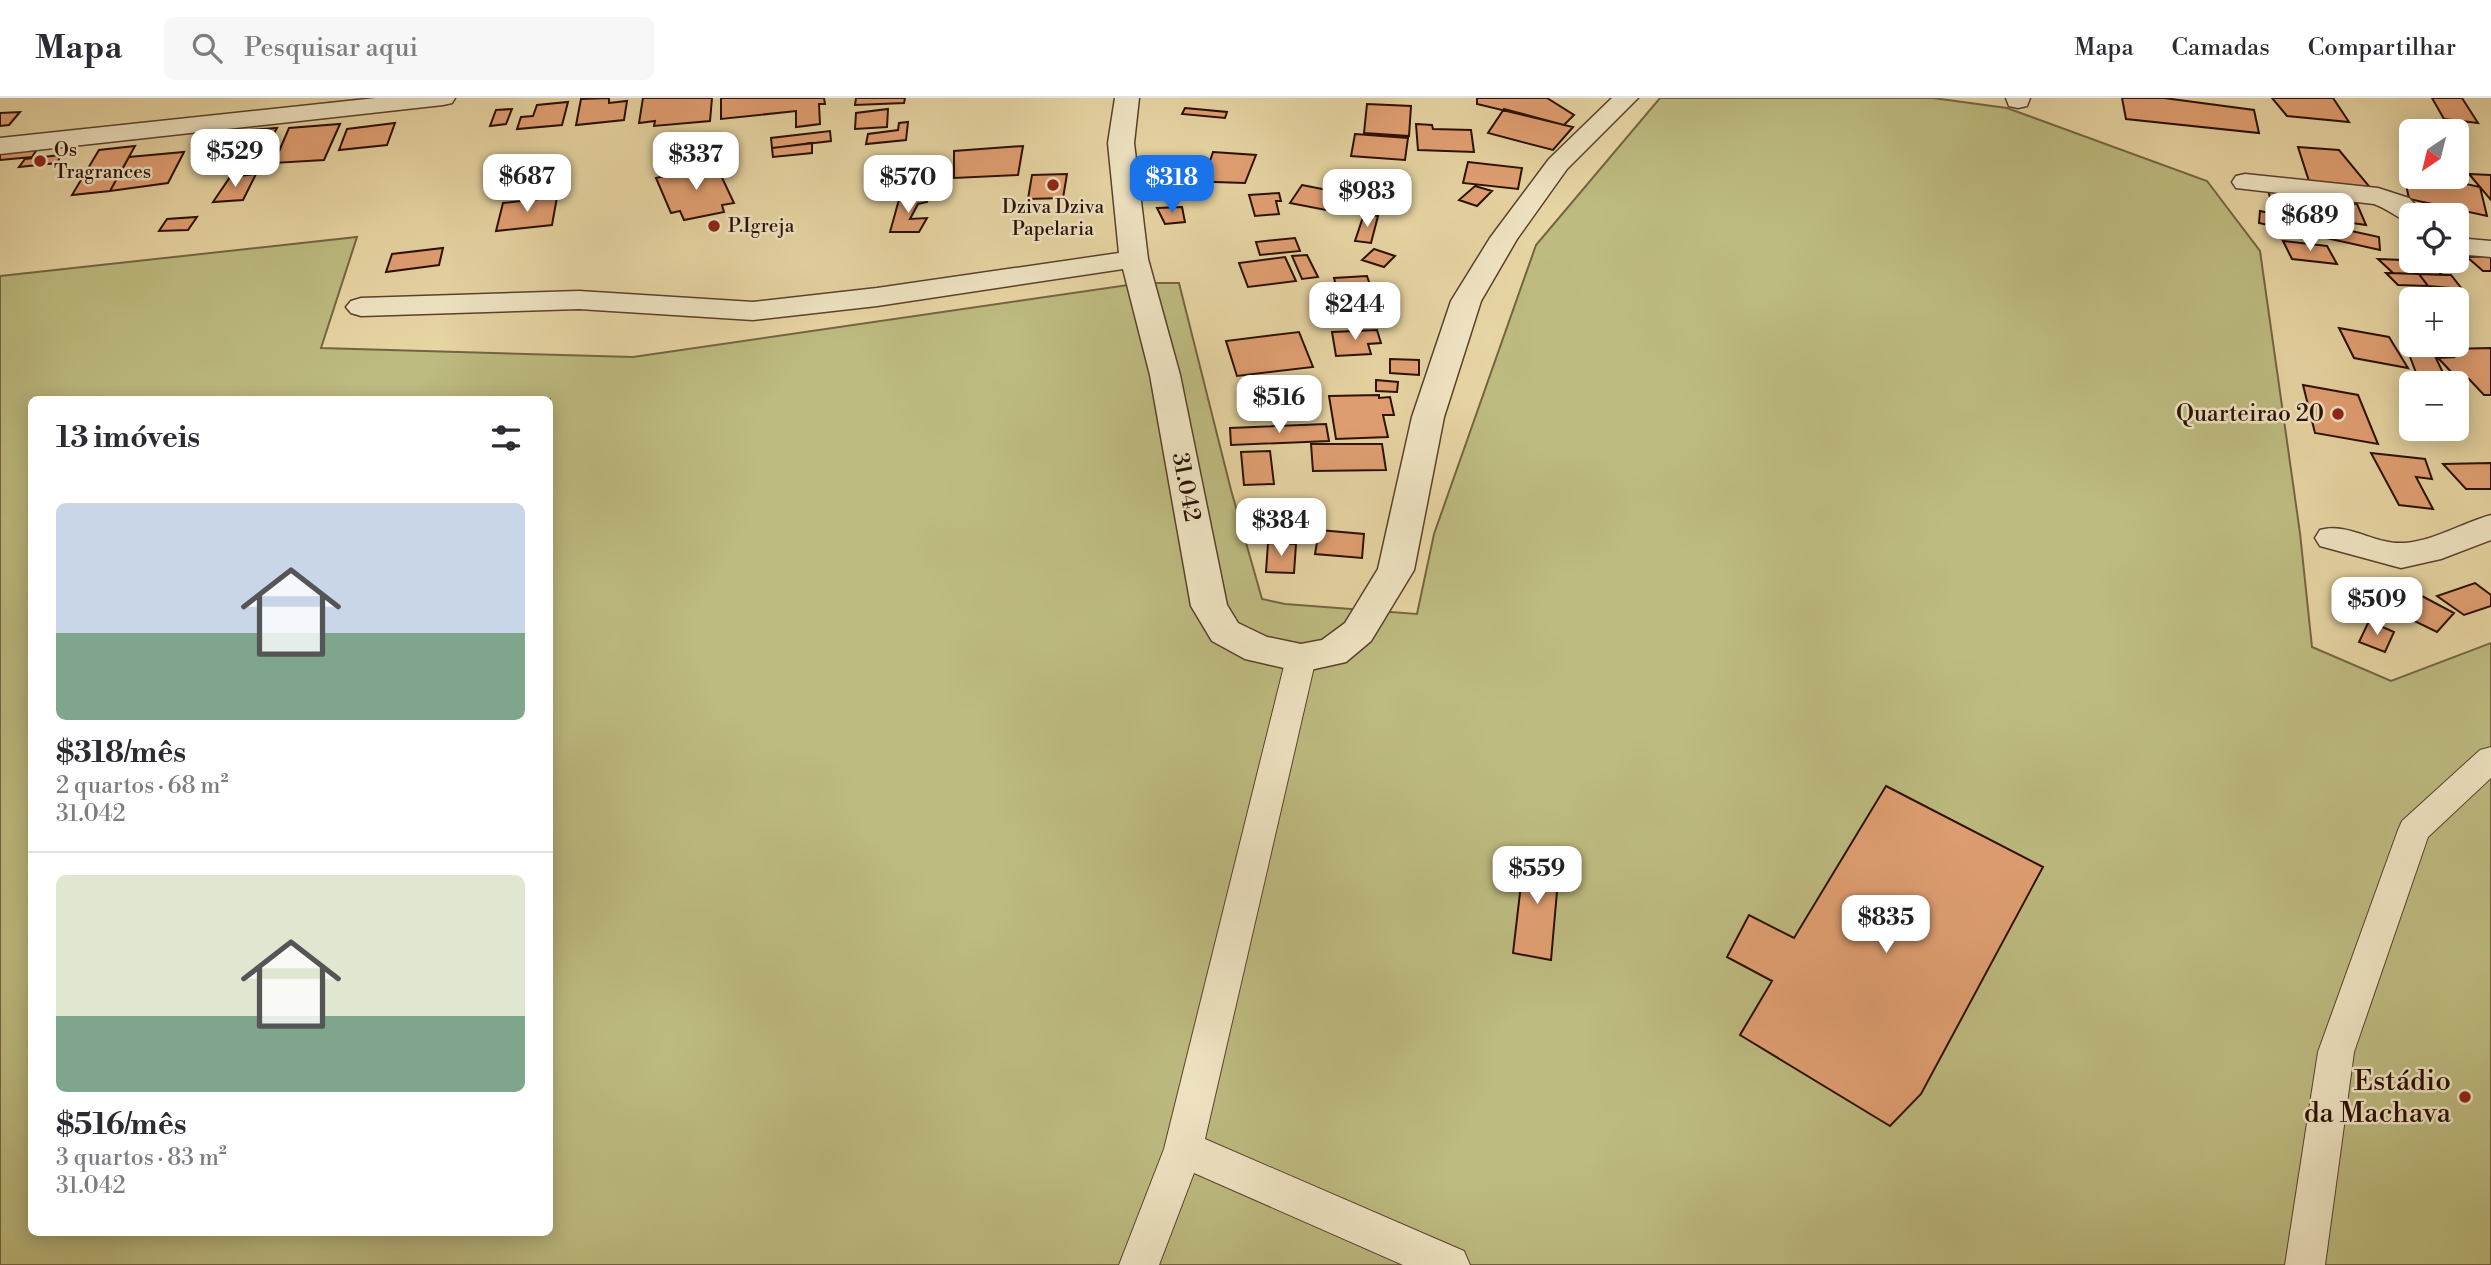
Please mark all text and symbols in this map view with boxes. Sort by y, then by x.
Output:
search box [164,17,654,80]
text: Mapa [35,28,122,69]
icon: search [188,29,226,67]
text: Pesquisar aqui [244,32,418,64]
text: Mapa [2074,33,2134,63]
text: Camadas [2172,33,2270,63]
text: Compartilhar [2308,33,2456,63]
north arrow [2399,119,2469,189]
map controls [2399,119,2469,441]
pin: $529 [194,130,276,189]
pin: $337 [655,132,737,192]
place label: Os Tragrances [54,138,151,184]
text: $529 [207,138,263,166]
text: $337 [669,141,723,169]
marker: Os Tragrances [32,153,48,169]
pin: $687 [486,155,568,214]
pin: $570 [867,156,949,215]
pin: $318 [1131,156,1213,215]
text: $687 [499,163,555,191]
text: $570 [880,164,936,192]
text: $318 [1146,164,1198,192]
pin: $983 [1326,170,1408,229]
marker: Dziva Dziva Papelaria [1045,177,1061,193]
text: $983 [1339,178,1395,206]
pin: $689 [2269,194,2351,253]
place label: Dziva Dziva Papelaria [1002,195,1104,241]
text: $689 [2281,202,2339,230]
button: locate [2399,203,2469,273]
place label: P.Igreja [728,214,795,238]
marker: P.Igreja [706,218,722,234]
pin: $244 [1314,282,1396,342]
button: + [2399,287,2469,357]
text: $244 [1325,291,1385,319]
button: − [2399,371,2469,441]
pin: $516 [1238,376,1320,435]
text: $516 [1253,384,1305,412]
place label: Quarteirao 20 [2176,400,2324,428]
marker: Quarteirao 20 [2330,406,2346,422]
text: 13 imóveis [56,419,200,457]
icon: filters [487,419,525,457]
street label: 31.042 [1166,450,1206,524]
pin: $384 [1240,498,1322,558]
text: $384 [1252,507,1310,535]
icon: home [228,549,354,675]
pin: $509 [2336,578,2418,637]
text: $509 [2347,586,2407,614]
text: $318/mês [56,734,186,772]
text: 2 quartos · 68 m² [56,772,229,800]
text: 31.042 [56,800,126,828]
pin: $559 [1496,846,1578,906]
text: $559 [1509,855,1565,883]
pin: $835 [1845,896,1927,955]
text: $835 [1858,904,1914,932]
icon: home [228,921,354,1047]
place label: Estádio da Machava [2304,1064,2452,1131]
marker: Estádio da Machava [2457,1089,2473,1105]
text: $516/mês [56,1106,187,1144]
text: 3 quartos · 83 m² [56,1144,227,1172]
text: 31.042 [56,1172,126,1200]

